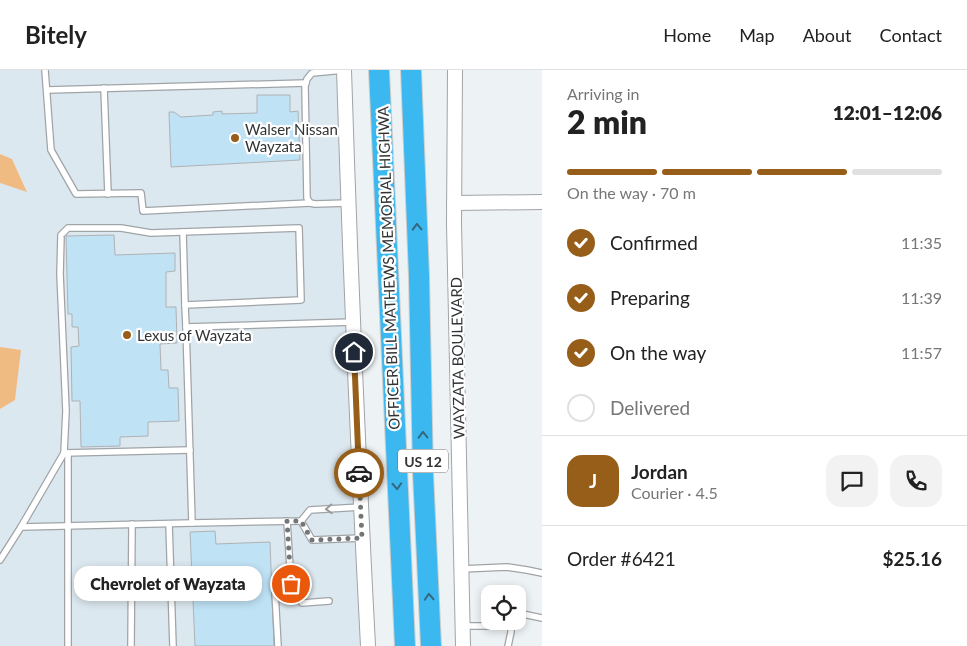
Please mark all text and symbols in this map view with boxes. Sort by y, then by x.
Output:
text: Bitely [25,20,87,49]
text: Home [663,24,711,46]
text: Map [739,24,775,46]
text: About [803,24,852,46]
text: Contact [880,24,942,46]
text: Arriving in [567,84,640,103]
text: 12:01–12:06 [833,101,942,124]
text: 2 min [567,102,647,141]
street label: OFFICER BILL MATHEWS MEMORIAL HIGHWA [373,105,403,430]
place label: Walser Nissan Wayzata [245,120,338,155]
marker: Walser Nissan Wayzata [229,132,241,144]
text: On the way · 70 m [567,183,696,202]
one-way arrow [412,223,422,230]
icon: check [567,229,595,257]
text: Confirmed [610,231,698,254]
text: 11:35 [901,233,942,252]
street label: WAYZATA BOULEVARD [447,277,467,439]
icon: check [567,284,595,312]
text: Preparing [610,286,690,309]
text: 11:39 [901,288,942,307]
place label: Lexus of Wayzata [137,326,252,344]
marker: Lexus of Wayzata [121,329,133,341]
pin [333,331,375,373]
icon: home [340,338,368,366]
icon: check [567,339,595,367]
text: On the way [610,341,706,364]
text: 11:57 [901,343,942,362]
text: Delivered [610,396,690,419]
one-way arrow [417,431,428,439]
courier [334,448,384,498]
road number: US 12 [398,450,448,472]
button: chat [826,455,878,507]
button: phone [890,455,942,507]
icon: car [345,459,373,487]
text: Jordan [631,460,688,483]
text: J [589,469,597,492]
one-way arrow [392,482,403,490]
text: Courier · 4.5 [631,483,718,502]
one-way arrow [324,504,332,515]
text: Order #6421 [567,547,676,570]
text: $25.16 [882,547,942,570]
pin [270,563,312,605]
callout: Chevrolet of Wayzata [74,566,261,602]
icon: bag [277,570,305,598]
text: Chevrolet of Wayzata [90,574,246,593]
map controls [481,585,526,630]
button: locate [481,585,526,630]
one-way arrow [424,593,434,601]

